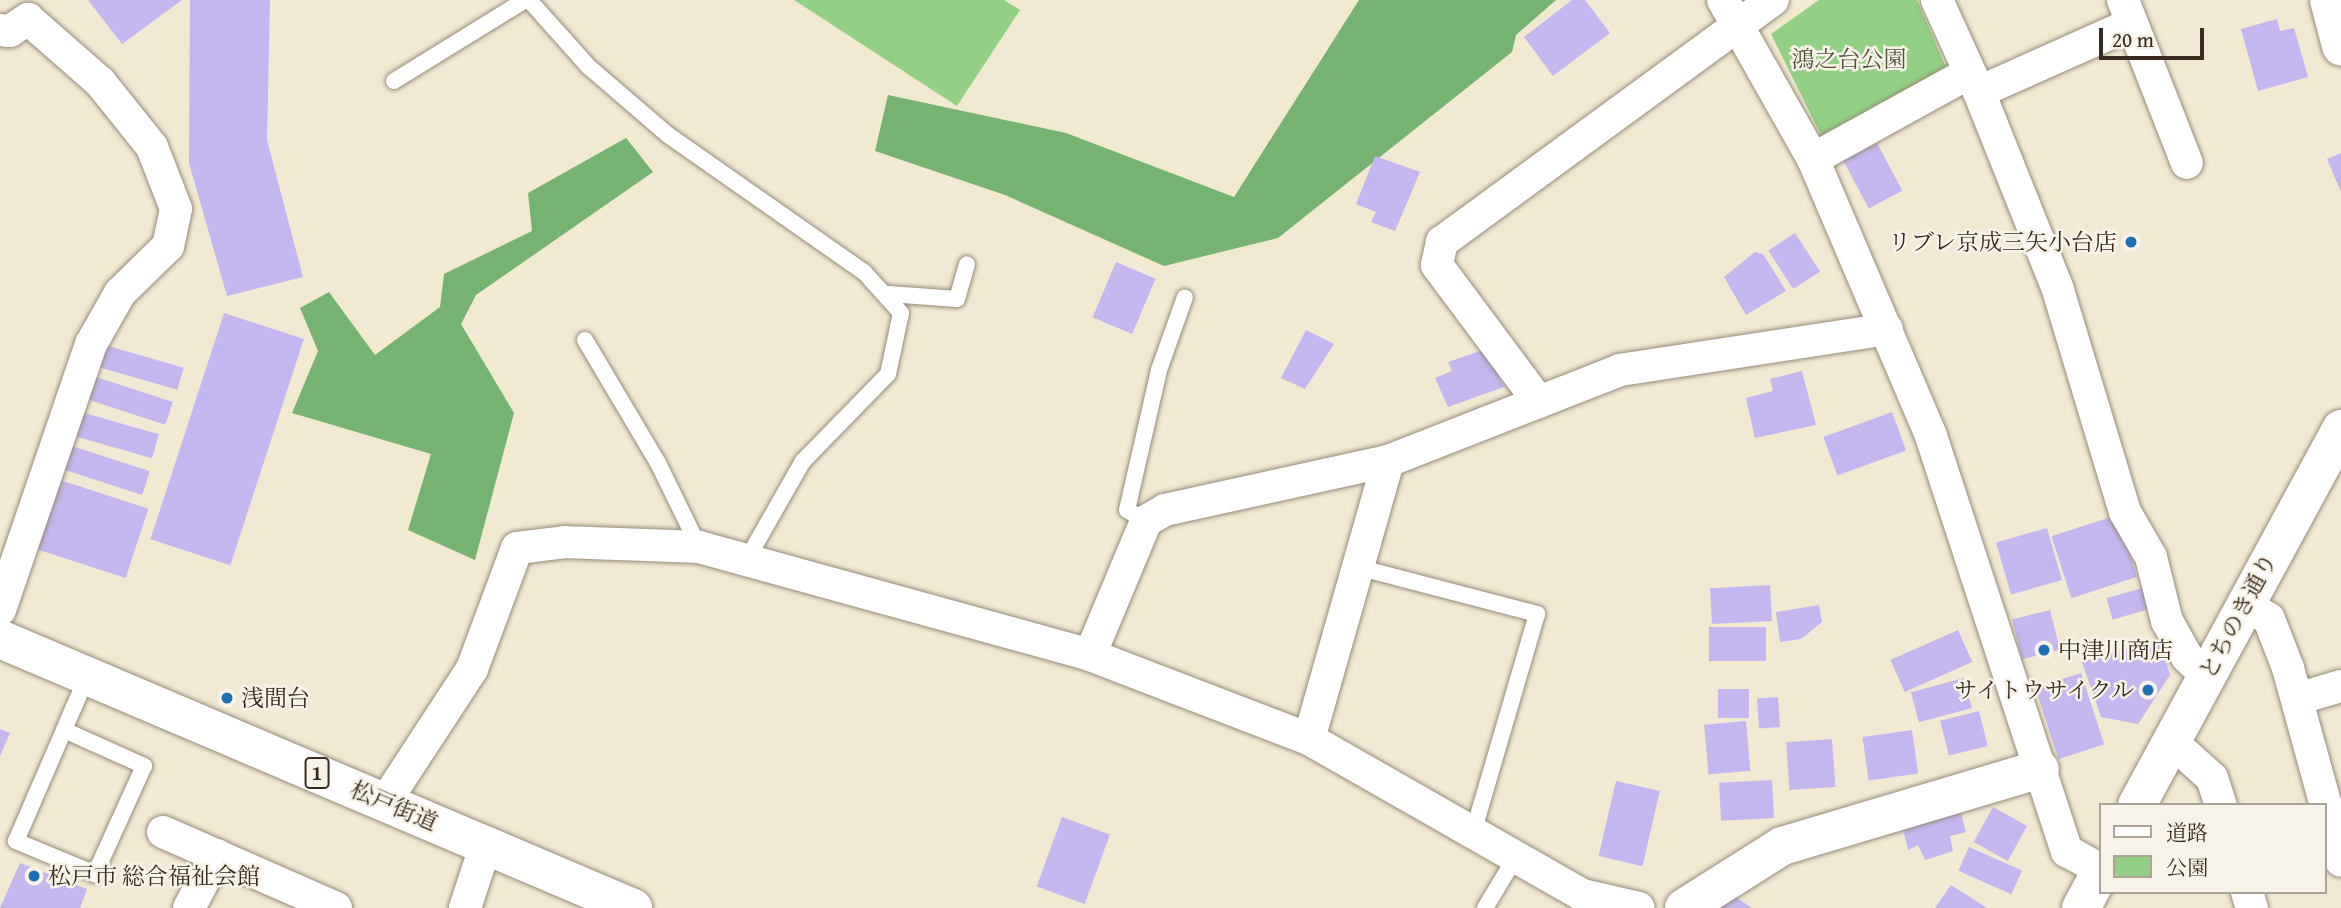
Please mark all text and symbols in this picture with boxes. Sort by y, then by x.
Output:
scale bar [2103,14,2208,58]
text: 20 m [2112,24,2154,55]
park label: 鴻之台公園 [1792,45,1906,73]
place label: リブレ京成三矢小台店 [1887,228,2117,256]
marker: リブレ京成三矢小台店 [2123,234,2139,250]
street label: とちのき通り [2193,549,2283,683]
place label: 中津川商店 [2058,636,2173,664]
marker: 中津川商店 [2036,642,2052,658]
place label: サイトウサイクル [1950,676,2134,704]
marker: サイトウサイクル [2140,682,2156,698]
place label: 浅間台 [241,684,310,712]
marker: 浅間台 [219,690,235,706]
road number: 1 [303,756,331,790]
street label: 松戸街道 [346,775,442,837]
legend [2100,803,2327,894]
text: 道路 [2166,817,2208,848]
text: 公園 [2166,852,2208,883]
place label: 松戸市 総合福祉会館 [48,862,260,890]
marker: 松戸市 総合福祉会館 [26,868,42,884]

